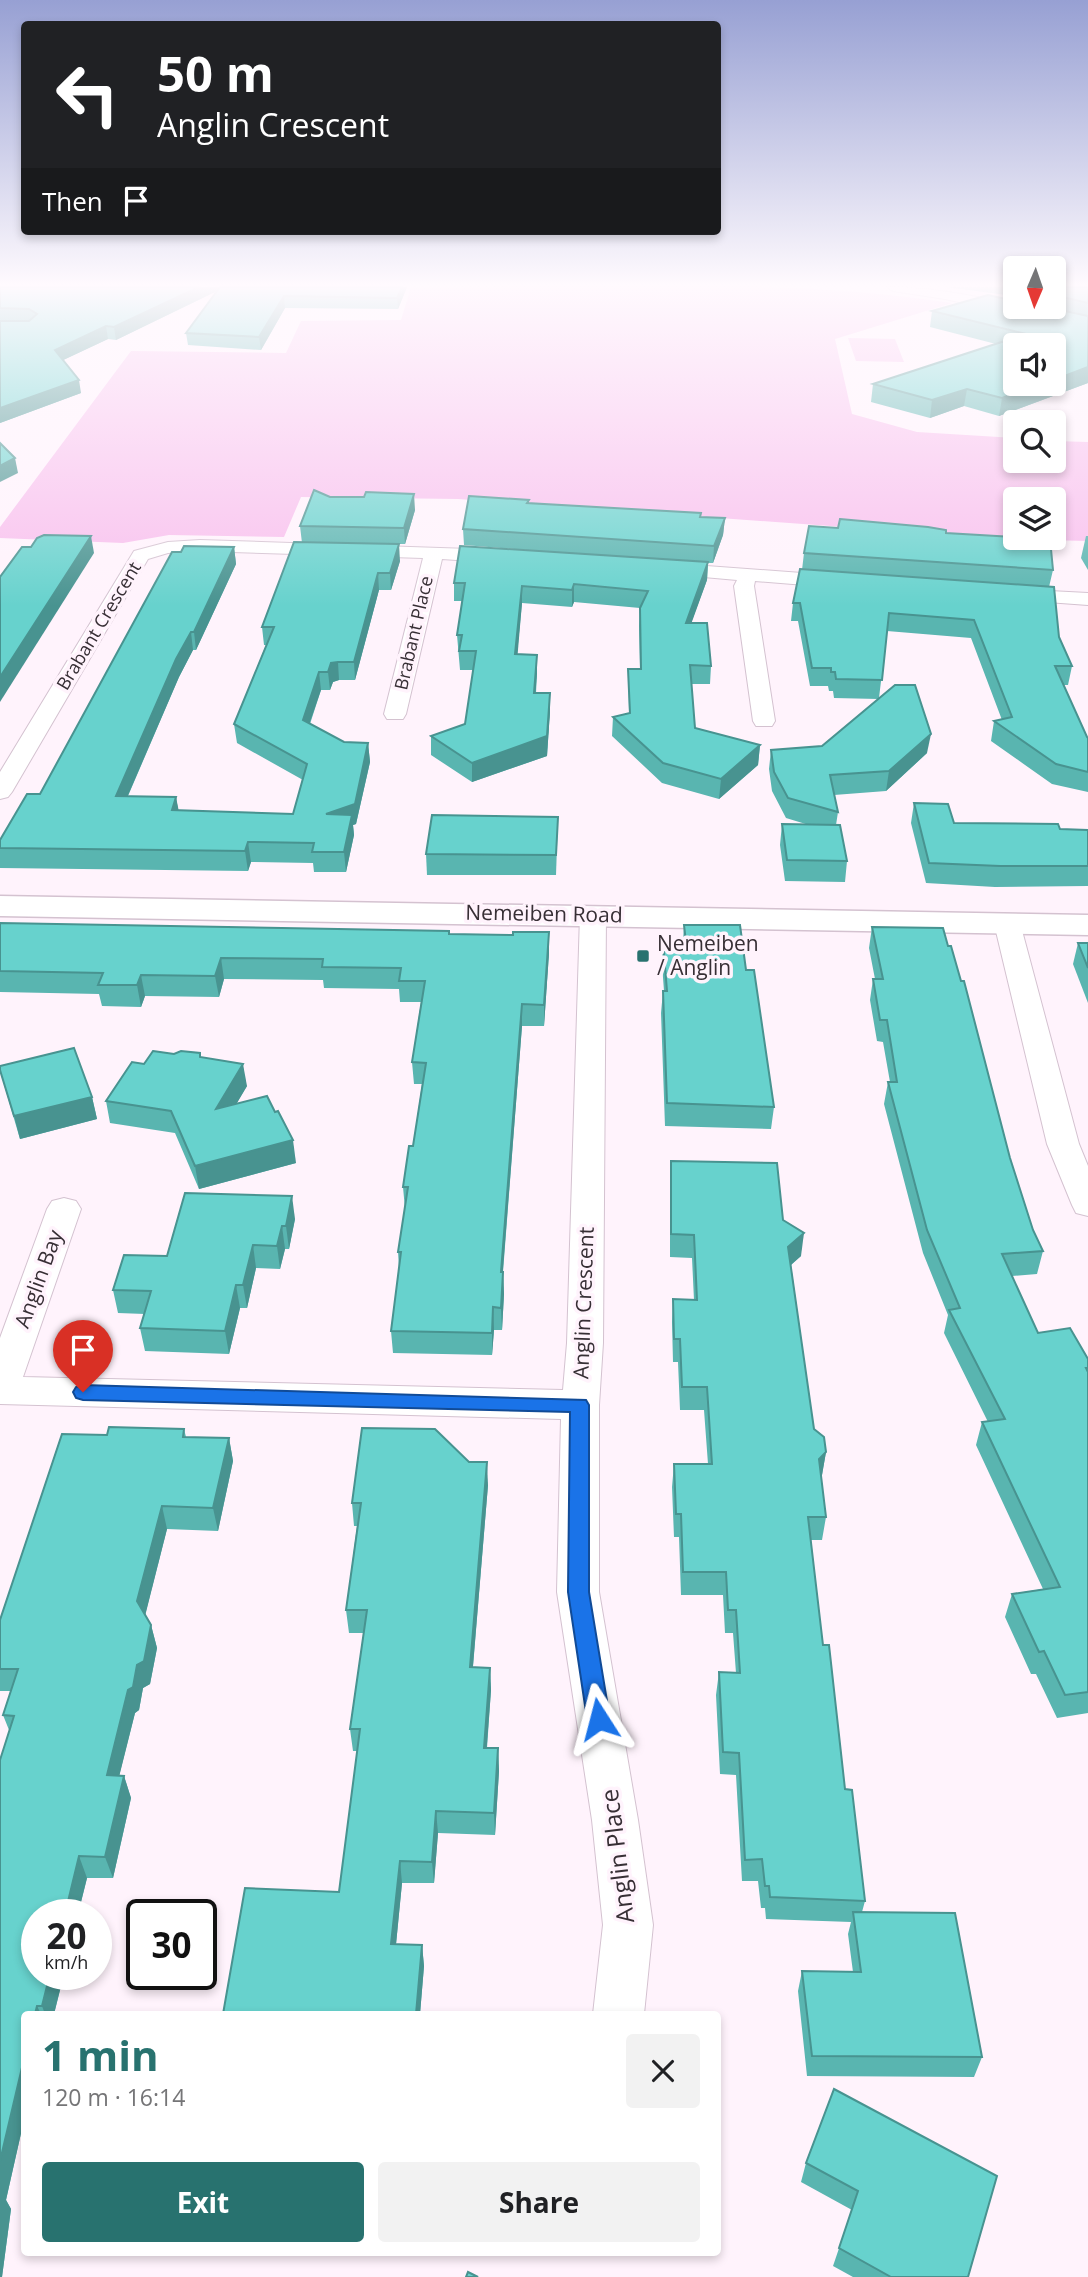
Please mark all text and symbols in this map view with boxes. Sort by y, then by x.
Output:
text: 50 m [157,40,274,106]
icon: left [42,49,133,140]
text: Anglin Crescent [157,103,389,146]
icon: arrive [117,182,155,220]
text: Then [42,183,103,219]
north arrow [1003,256,1066,318]
map controls [1003,256,1066,550]
button: sound [1003,333,1066,396]
button: search [1003,410,1066,473]
button: layers [1003,487,1066,550]
street label: Brabant Crescent [50,557,146,694]
street label: Brabant Place [388,573,438,692]
street label: Nemeiben Road [465,898,623,928]
place label: Nemeiben / Anglin [657,929,759,981]
marker: Nemeiben / Anglin [635,948,651,964]
street label: Anglin Bay [7,1225,69,1331]
street label: Anglin Crescent [566,1226,600,1380]
pin [53,1320,113,1392]
icon: arrive [64,1331,102,1369]
position arrow [562,1682,636,1756]
street label: Anglin Place [592,1787,641,1925]
speed limit sign: 30 [126,1899,217,1990]
text: 20 [46,1912,87,1959]
text: km/h [45,1950,88,1974]
text: 1 min [42,2026,159,2083]
button: close [626,2034,700,2108]
text: 120 m · 16:14 [42,2081,185,2113]
button: Exit [42,2162,364,2242]
button: Share [378,2162,700,2242]

